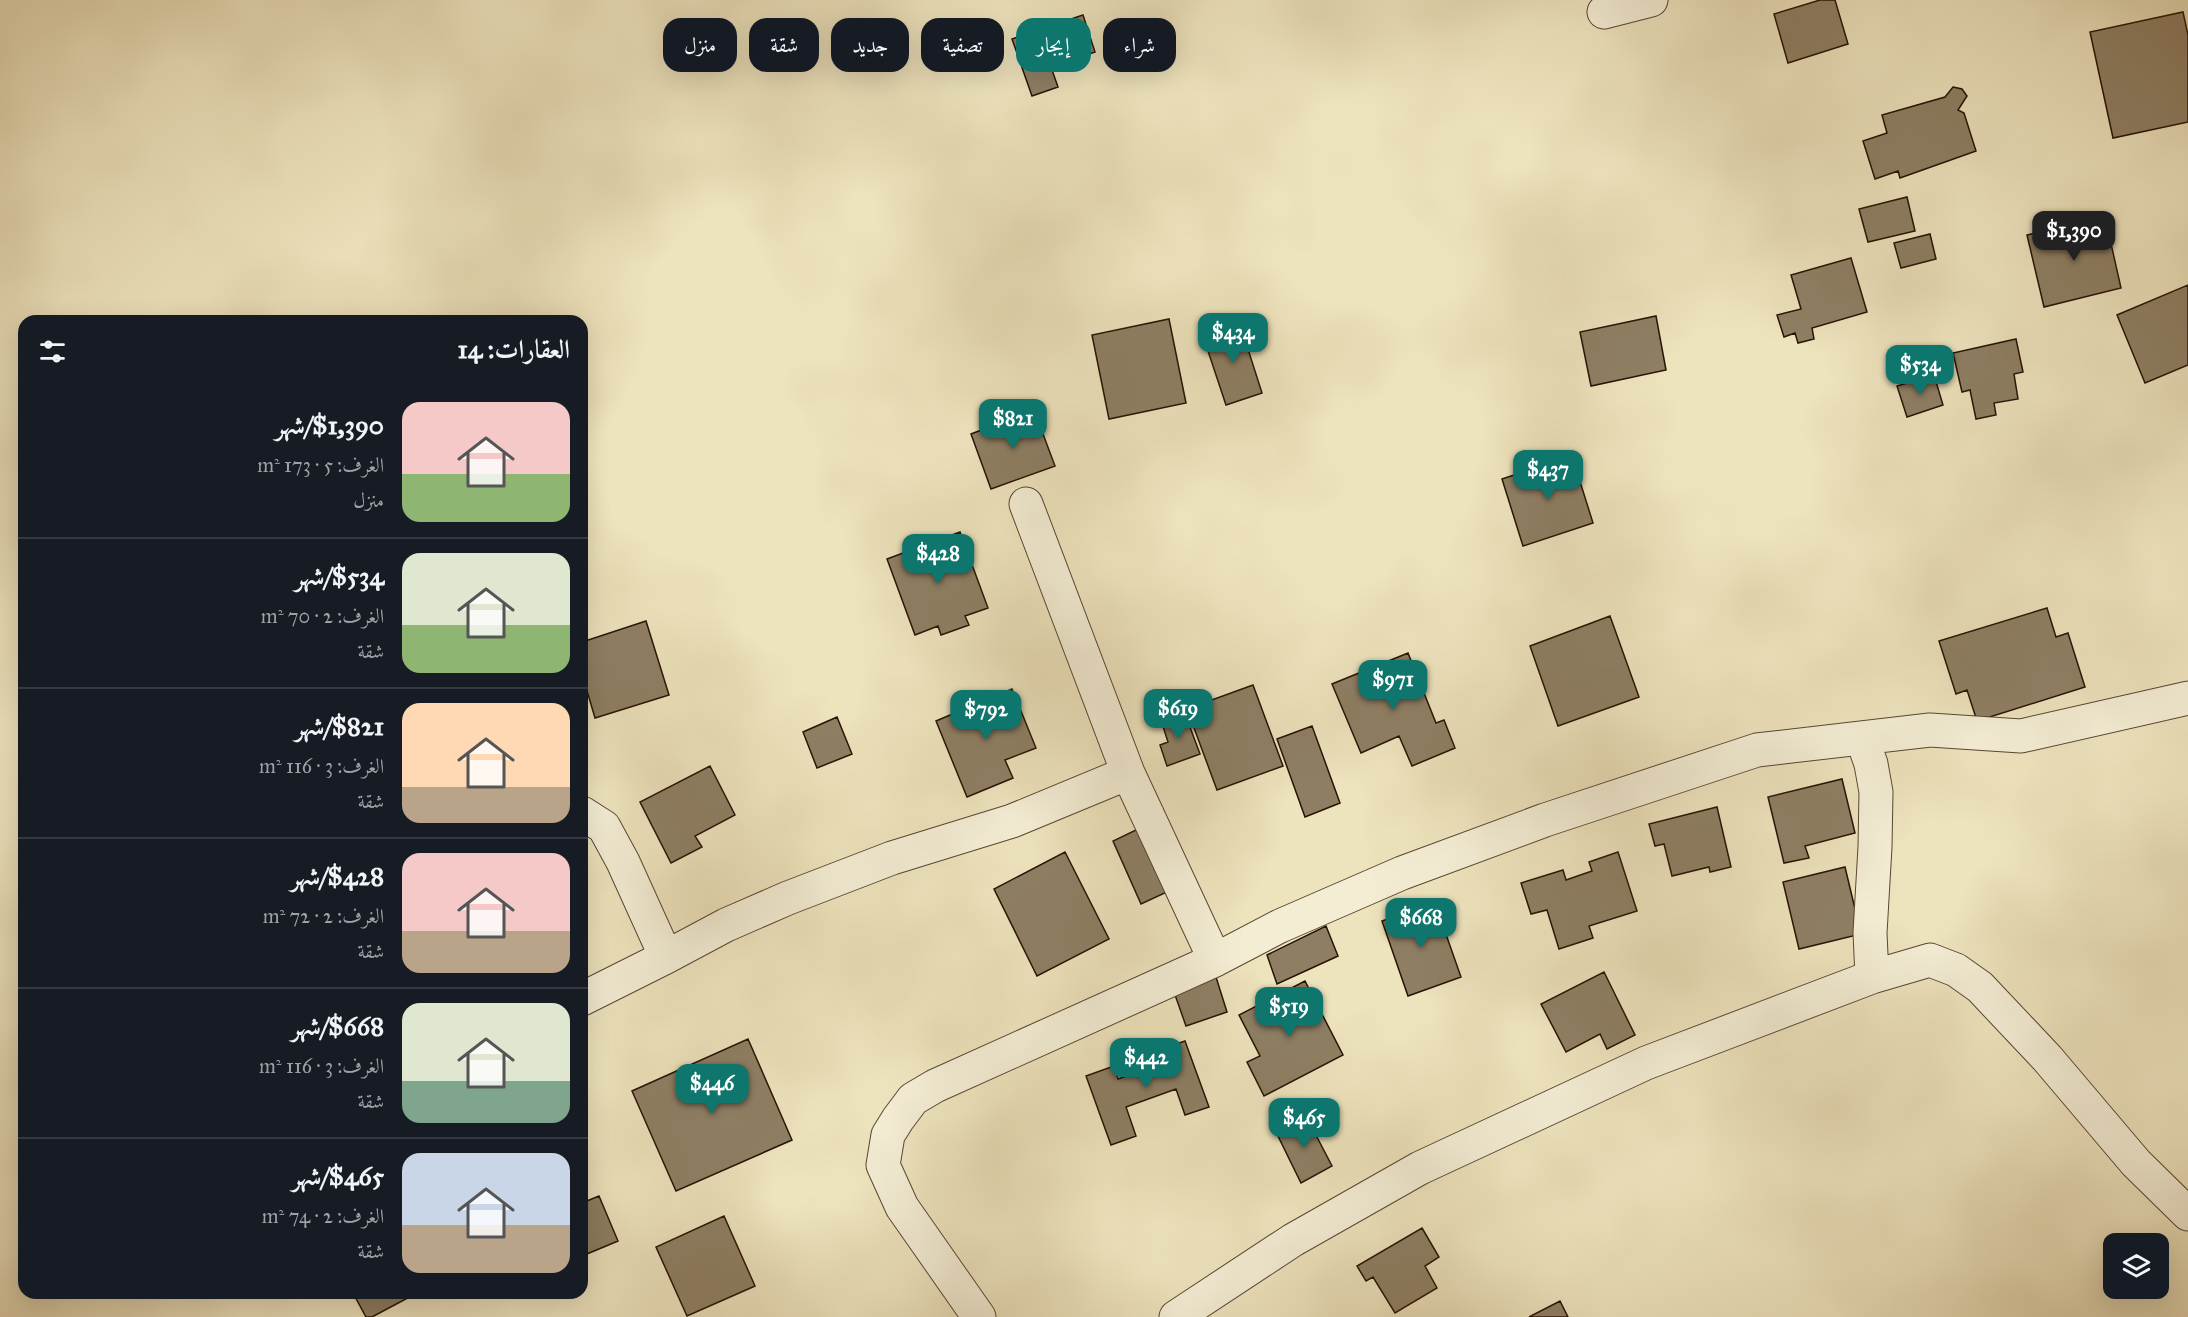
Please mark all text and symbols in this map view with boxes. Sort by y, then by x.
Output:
chip: منزل [663,18,737,72]
chip: شقة [749,18,819,72]
chip: جديد [831,18,909,72]
chip: تصفية [921,18,1004,72]
chip: إيجار [1016,18,1091,72]
chip: شراء [1103,18,1176,72]
pin: $1,390 [2025,211,2123,262]
text: $1,390 [2046,218,2102,242]
pin: $434 [1197,313,1269,364]
text: $434 [1212,320,1254,344]
text: العقارات: 14 [458,333,570,365]
icon: filters [36,335,69,368]
pin: $534 [1884,345,1956,396]
text: $534 [1900,352,1940,376]
pin: $821 [977,399,1049,450]
text: $821 [993,406,1033,430]
text: $1,390/شهر [275,409,384,441]
icon: home [450,426,522,498]
pin: $437 [1512,450,1584,501]
text: الغرف: 5 · 173 m² [257,453,384,477]
text: $437 [1527,457,1569,481]
text: منزل [353,488,384,512]
pin: $428 [902,534,974,585]
text: $428 [916,541,960,565]
text: $534/شهر [295,560,384,592]
icon: home [450,577,522,649]
text: الغرف: 2 · 70 m² [261,604,384,628]
text: شقة [358,639,384,663]
pin: $971 [1357,660,1429,711]
text: $971 [1372,667,1414,691]
pin: $619 [1142,689,1214,740]
pin: $792 [950,690,1022,741]
text: $619 [1158,696,1198,720]
text: $792 [964,697,1008,721]
text: $821/شهر [295,710,384,742]
icon: home [450,727,522,799]
text: الغرف: 3 · 116 m² [259,754,384,778]
text: شقة [358,789,384,813]
text: $428/شهر [290,860,384,892]
icon: home [450,877,522,949]
pin: $668 [1385,898,1457,949]
text: الغرف: 2 · 72 m² [263,904,384,928]
text: $668 [1399,905,1443,929]
text: شقة [358,939,384,963]
pin: $519 [1253,987,1325,1038]
text: $519 [1269,994,1309,1018]
text: $668/شهر [291,1010,384,1042]
icon: home [450,1027,522,1099]
pin: $442 [1110,1038,1182,1089]
text: $442 [1124,1045,1168,1069]
text: الغرف: 3 · 116 m² [259,1054,384,1078]
pin: $446 [676,1064,748,1115]
text: $446 [690,1071,734,1095]
text: شقة [358,1089,384,1113]
pin: $465 [1268,1098,1340,1149]
text: $465 [1283,1105,1325,1129]
text: $465/شهر [292,1160,384,1192]
icon: home [450,1177,522,1249]
text: الغرف: 2 · 74 m² [262,1204,384,1228]
map controls [2103,1233,2169,1299]
button: layers [2103,1233,2169,1299]
text: شقة [358,1239,384,1263]

